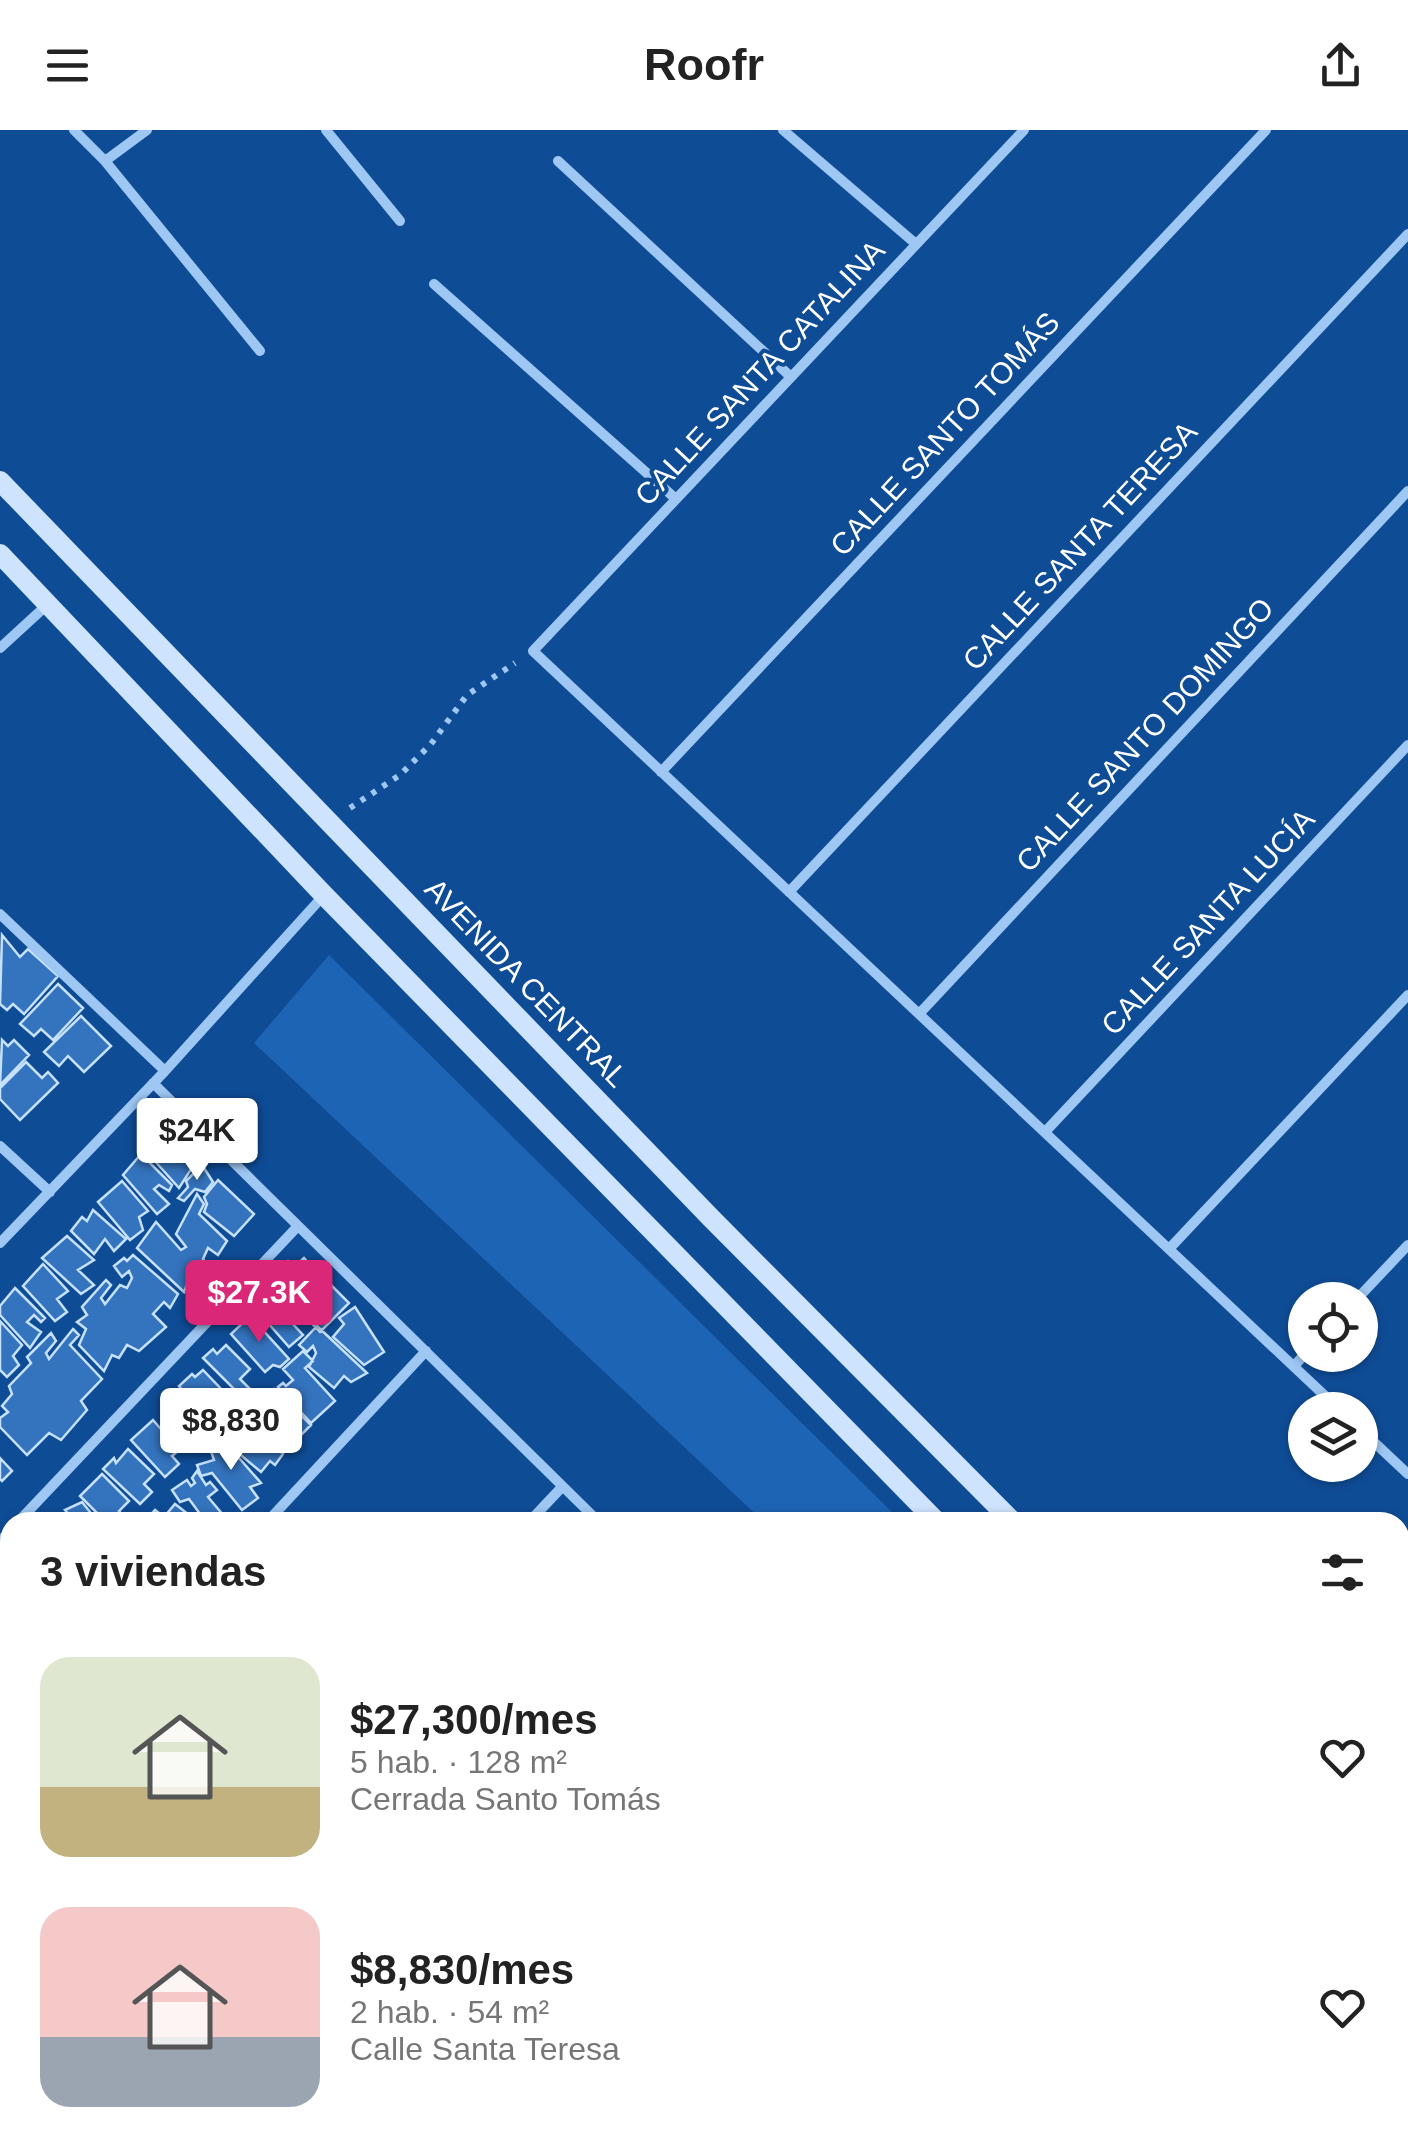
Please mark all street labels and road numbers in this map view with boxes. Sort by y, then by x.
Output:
street label: CALLE SANTA CATALINA [628,233,891,512]
street label: CALLE SANTO TOMÁS [823,305,1066,562]
street label: CALLE SANTA TERESA [956,415,1203,677]
street label: CALLE SANTO DOMINGO [1009,591,1280,878]
street label: CALLE SANTA LUCÍA [1095,802,1321,1041]
street label: AVENIDA CENTRAL [419,872,634,1093]

